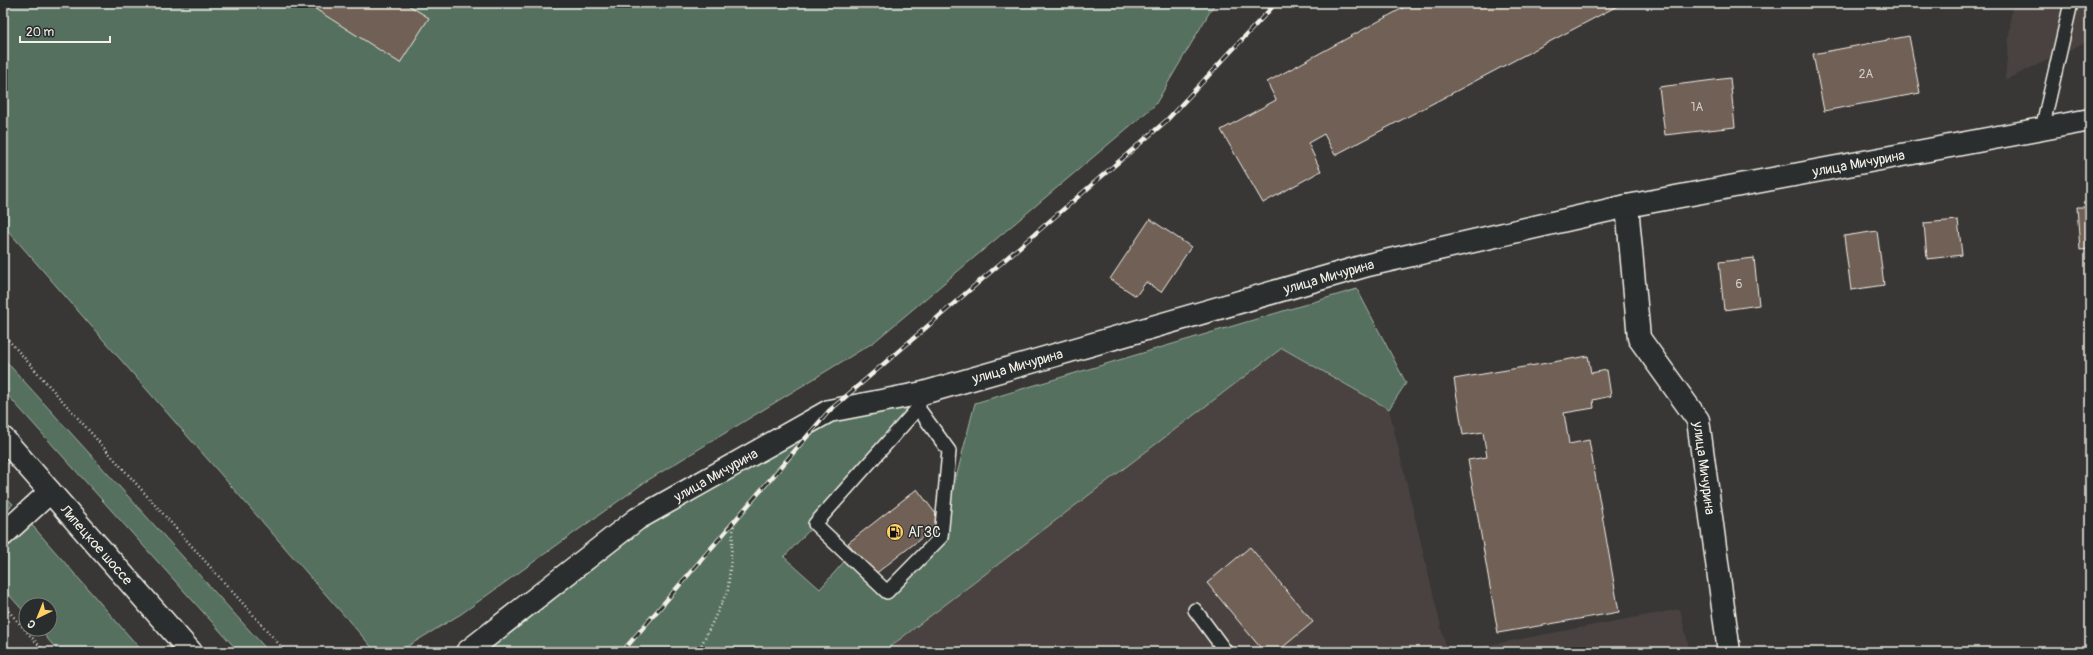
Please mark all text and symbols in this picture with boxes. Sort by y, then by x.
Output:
scale bar [20,18,110,44]
text: 20 m [26,25,55,40]
house number: 2А [1859,67,1873,82]
house number: 1А [1691,100,1703,115]
street label: улица Мичурина [1810,146,1906,180]
street label: улица Мичурина [1280,255,1376,298]
house number: 6 [1736,277,1743,292]
street label: улица Мичурина [969,345,1065,387]
street label: улица Мичурина [1690,419,1719,516]
street label: улица Мичурина [670,444,761,506]
street label: Липецкое шоссе [56,500,136,588]
fuel station icon: АГЗС [885,522,905,542]
place label: АГЗС [908,524,941,541]
north arrow [18,597,58,637]
text: С [24,617,38,631]

